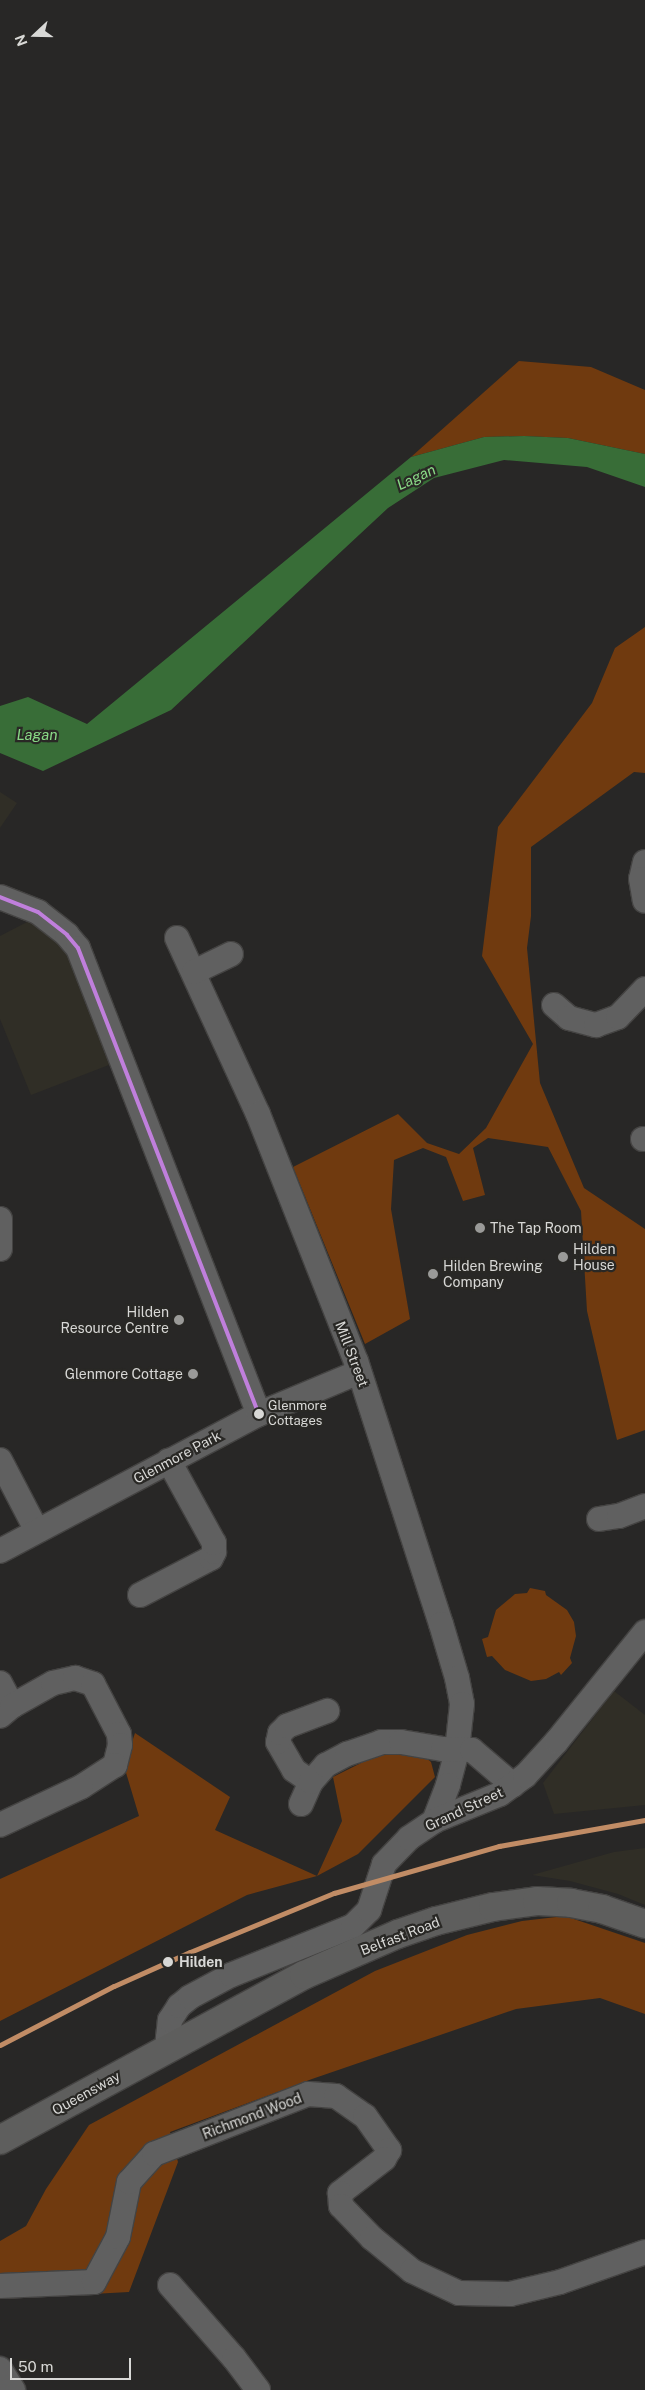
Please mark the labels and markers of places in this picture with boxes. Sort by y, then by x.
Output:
place label: The Tap Room [490,1220,582,1236]
marker: The Tap Room [474,1222,486,1234]
place label: Hilden House [573,1241,616,1274]
marker: Hilden House [557,1251,569,1263]
place label: Hilden Brewing Company [443,1258,543,1290]
marker: Hilden Brewing Company [427,1268,439,1280]
place label: Hilden Resource Centre [60,1304,169,1336]
marker: Hilden Resource Centre [173,1314,185,1326]
place label: Glenmore Cottage [65,1366,183,1382]
marker: Glenmore Cottage [187,1368,199,1380]
place label: Glenmore Cottages [268,1399,327,1430]
marker: Glenmore Cottages [254,1409,264,1419]
place label: Hilden [179,1954,223,1970]
marker: Hilden [161,1955,175,1969]

